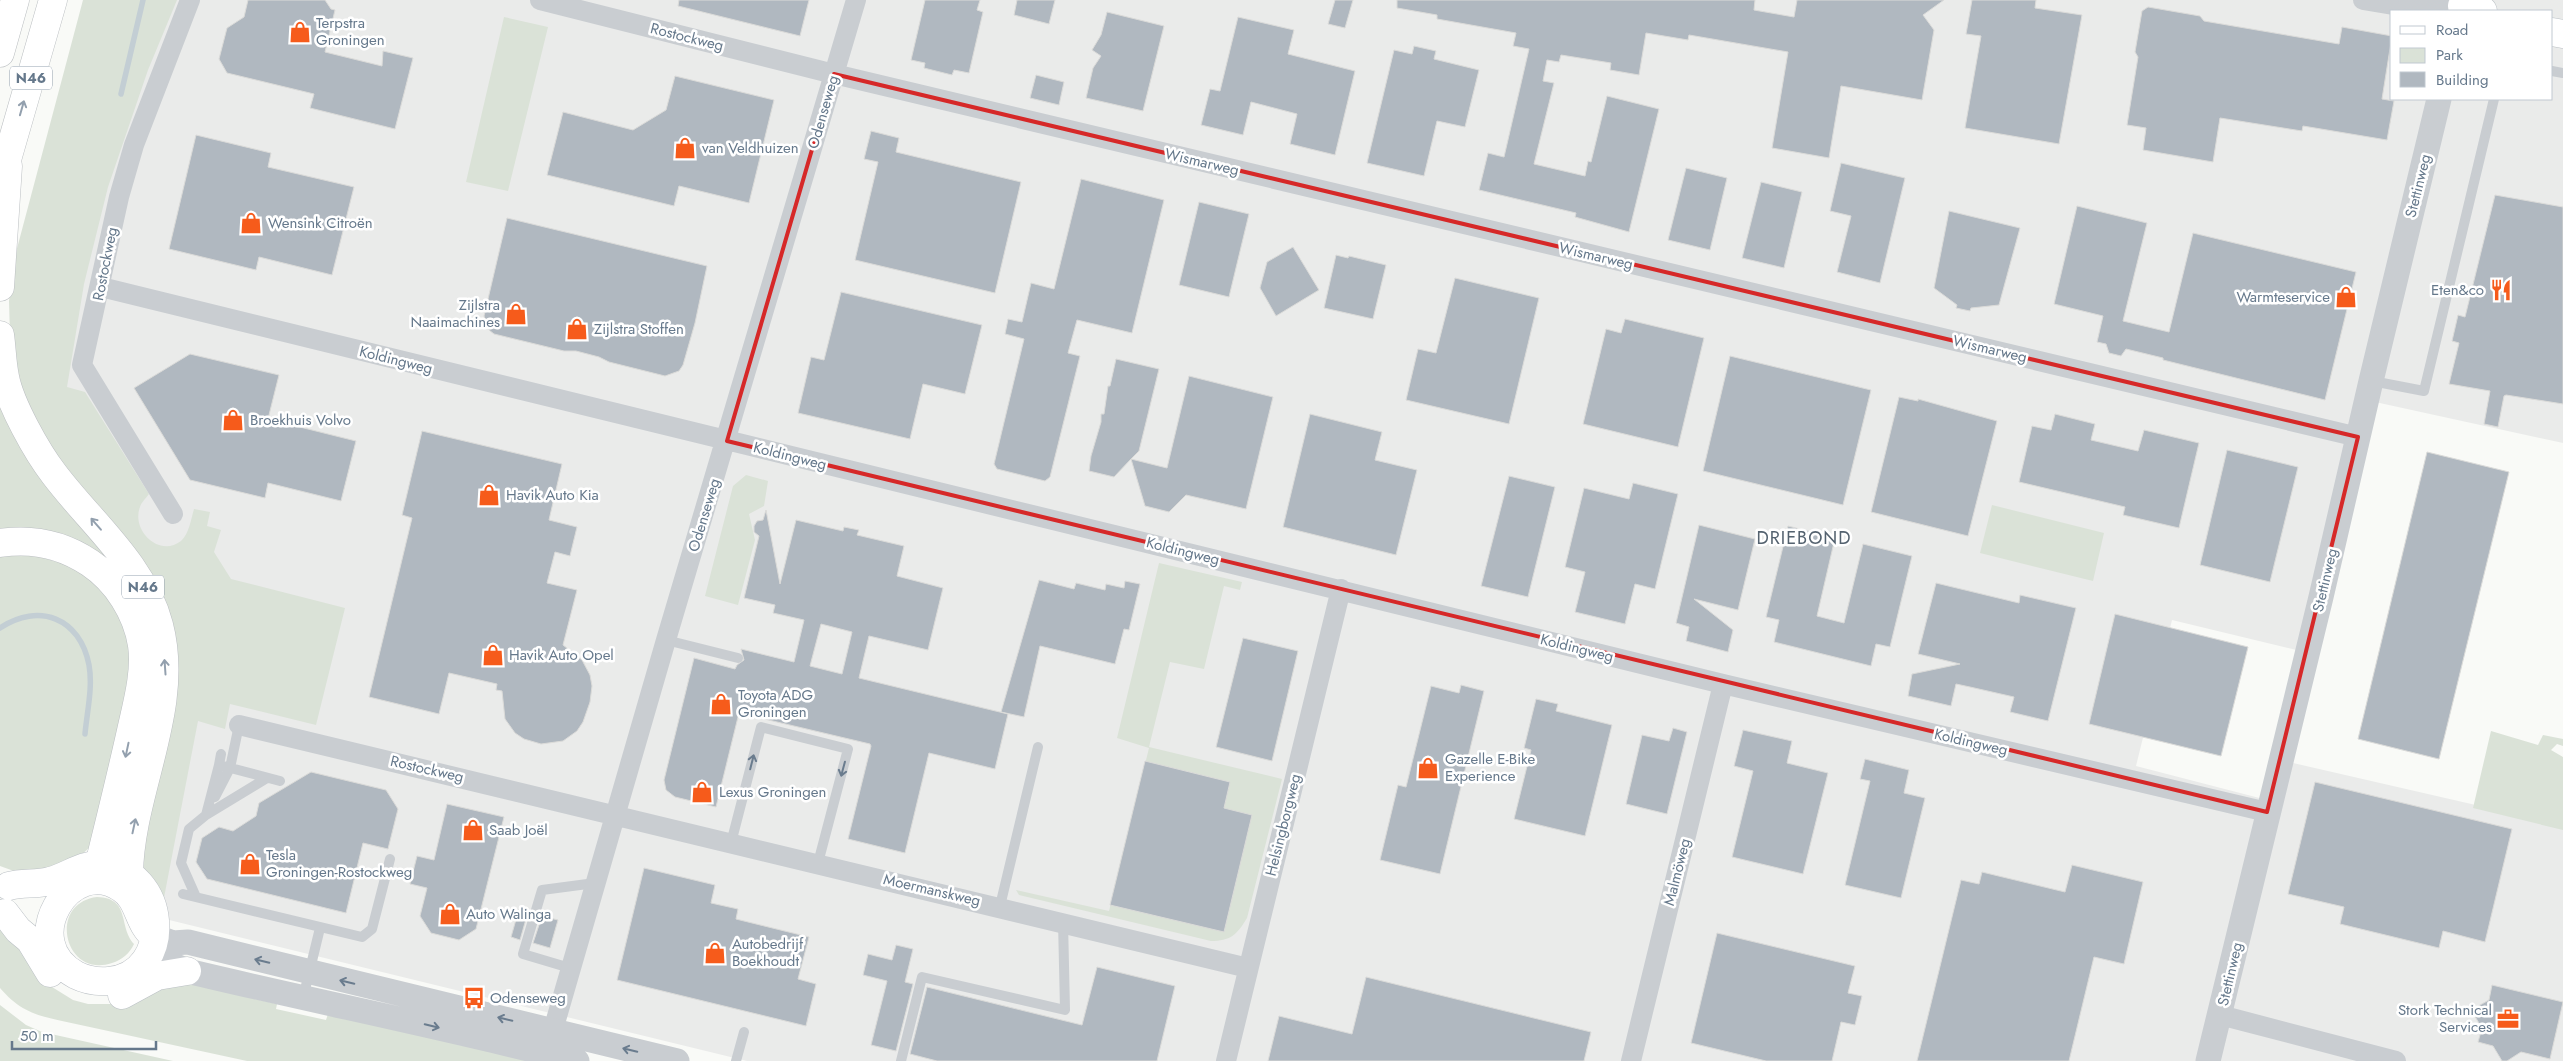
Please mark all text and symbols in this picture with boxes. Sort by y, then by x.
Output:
legend [2390,10,2553,100]
place label: Terpstra Groningen [316,12,385,51]
street label: Rostockweg [648,17,726,57]
shop icon: Terpstra Groningen [287,19,313,45]
text: Road [2436,19,2468,41]
text: Park [2436,44,2463,66]
road number: N46 [10,66,52,90]
text: Building [2436,69,2488,91]
street label: Odenseweg [802,73,844,151]
one-way arrow [17,101,27,117]
shop icon: van Veldhuizen [672,135,698,161]
place label: van Veldhuizen [702,137,799,159]
street label: Wismarweg [1163,143,1241,181]
street label: Stettinweg [2400,152,2436,220]
shop icon: Wensink Citroën [238,210,264,236]
place label: Wensink Citroën [268,212,373,234]
street label: Rostockweg [87,225,123,303]
street label: Wismarweg [1557,237,1635,275]
restaurant icon: Eten&co [2488,277,2514,303]
place label: Eten&co [2431,279,2484,301]
shop icon: Warmteservice [2333,284,2359,310]
place label: Warmteservice [2237,286,2330,308]
place label: Zijlstra Naaimachines [411,294,500,333]
shop icon: Zijlstra Naaimachines [503,301,529,327]
shop icon: Zijlstra Stoffen [564,316,590,342]
place label: Zijlstra Stoffen [594,318,684,340]
street label: Wismarweg [1951,330,2029,368]
street label: Koldingweg [357,340,435,380]
shop icon: Broekhuis Volvo [220,407,246,433]
place label: Broekhuis Volvo [250,409,351,431]
street label: Koldingweg [751,436,829,476]
street label: Odenseweg [682,476,726,554]
shop icon: Havik Auto Kia [476,482,502,508]
place label: Havik Auto Kia [506,484,599,506]
one-way arrow [91,518,102,531]
district label: DRIEBOND [1756,525,1852,551]
street label: Koldingweg [1144,531,1222,571]
street label: Stettinweg [2307,546,2343,614]
road number: N46 [122,576,164,598]
street label: Koldingweg [1538,628,1616,668]
shop icon: Havik Auto Opel [480,642,506,668]
place label: Havik Auto Opel [509,644,614,666]
one-way arrow [160,659,169,675]
place label: Toyota ADG Groningen [738,684,813,723]
shop icon: Toyota ADG Groningen [708,691,734,717]
street label: Koldingweg [1932,723,2010,761]
one-way arrow [122,741,131,757]
place label: Gazelle E-Bike Experience [1445,748,1535,787]
street label: Rostockweg [388,750,466,788]
one-way arrow [748,754,757,770]
shop icon: Gazelle E-Bike Experience [1415,755,1441,781]
one-way arrow [838,761,847,777]
street label: Helsingborgweg [1260,772,1306,878]
shop icon: Lexus Groningen [689,779,715,805]
place label: Lexus Groningen [719,781,826,803]
shop icon: Saab Joël [460,817,486,843]
one-way arrow [130,819,139,835]
place label: Saab Joël [489,819,548,841]
street label: Malmöweg [1658,836,1696,908]
place label: Tesla Groningen-Rostockweg [266,844,412,883]
shop icon: Tesla Groningen-Rostockweg [237,851,263,877]
street label: Moermanskweg [881,868,983,912]
shop icon: Auto Walinga [437,901,463,927]
place label: Auto Walinga [466,903,551,925]
place label: Autobedrijf Boekhoudt [732,933,804,972]
shop icon: Autobedrijf Boekhoudt [702,940,728,966]
street label: Stettinweg [2212,940,2248,1008]
one-way arrow [255,956,271,965]
one-way arrow [339,977,355,986]
bus stop icon: Odenseweg [461,985,487,1011]
place label: Odenseweg [490,987,566,1009]
place label: Stork Technical Services [2398,999,2492,1038]
office icon: Stork Technical Services [2495,1006,2521,1032]
one-way arrow [498,1014,514,1023]
scale bar [12,1018,156,1050]
one-way arrow [424,1022,440,1031]
text: 50 m [20,1025,54,1047]
one-way arrow [622,1044,638,1054]

